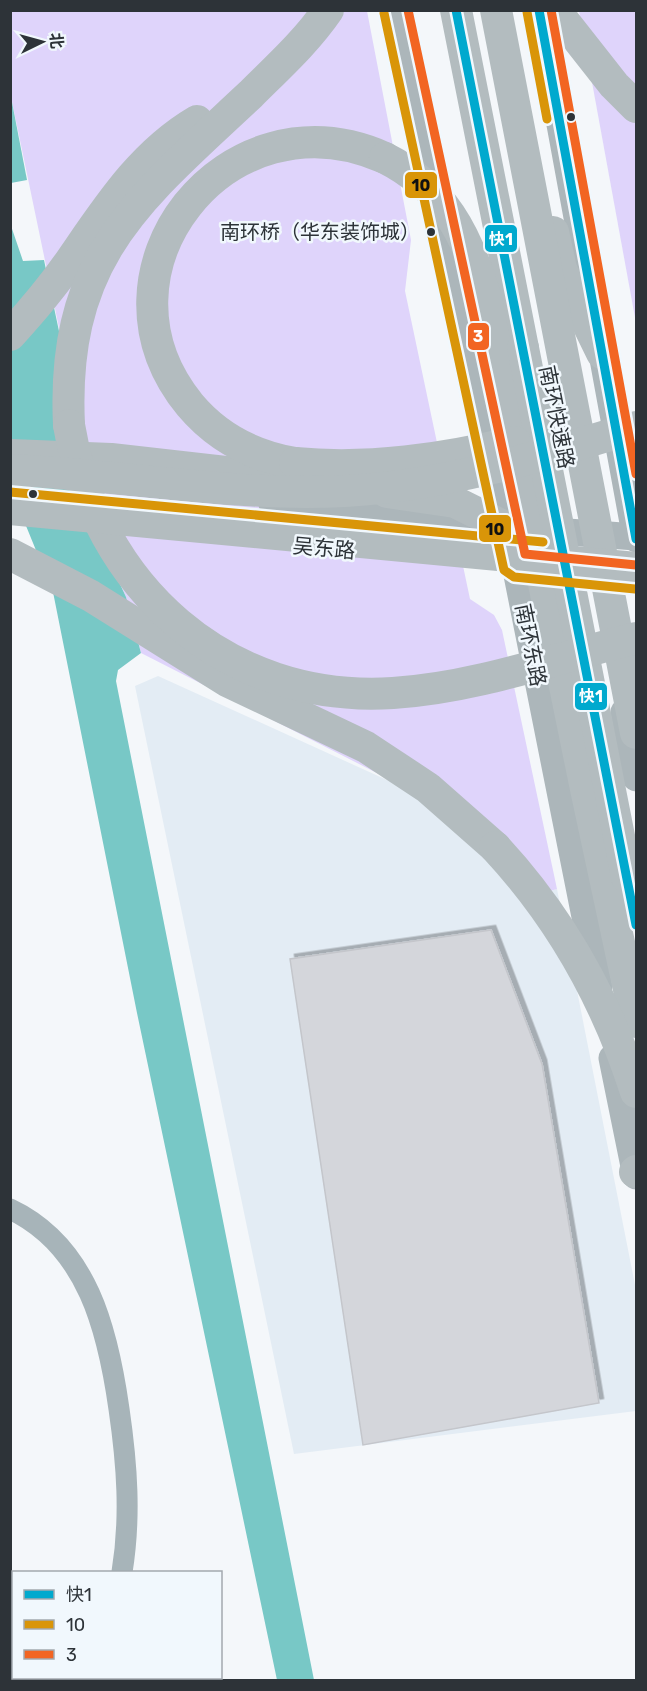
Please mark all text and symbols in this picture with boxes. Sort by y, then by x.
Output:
north arrow [12,12,72,72]
text: 北 [46,32,67,50]
unlabelled marker [565,111,577,123]
line badge: 10 [404,171,438,199]
text: 10 [412,176,431,195]
place label: 南环桥（华东装饰城） [220,220,420,244]
line badge: 快1 [484,224,518,253]
marker: 南环桥（华东装饰城） [425,226,437,238]
text: 快1 [489,230,513,249]
line badge: 3 [467,322,490,351]
text: 3 [473,327,483,346]
street label: 南环快速路 [535,363,579,471]
unlabelled marker [27,488,39,500]
line badge: 10 [478,514,512,543]
text: 10 [486,520,505,539]
street label: 吴东路 [292,533,356,563]
street label: 南环东路 [511,601,551,689]
line badge: 快1 [574,682,608,711]
text: 快1 [579,687,603,706]
legend [12,1571,222,1679]
text: 快1 [66,1584,92,1606]
text: 10 [66,1614,85,1636]
text: 3 [66,1644,77,1666]

